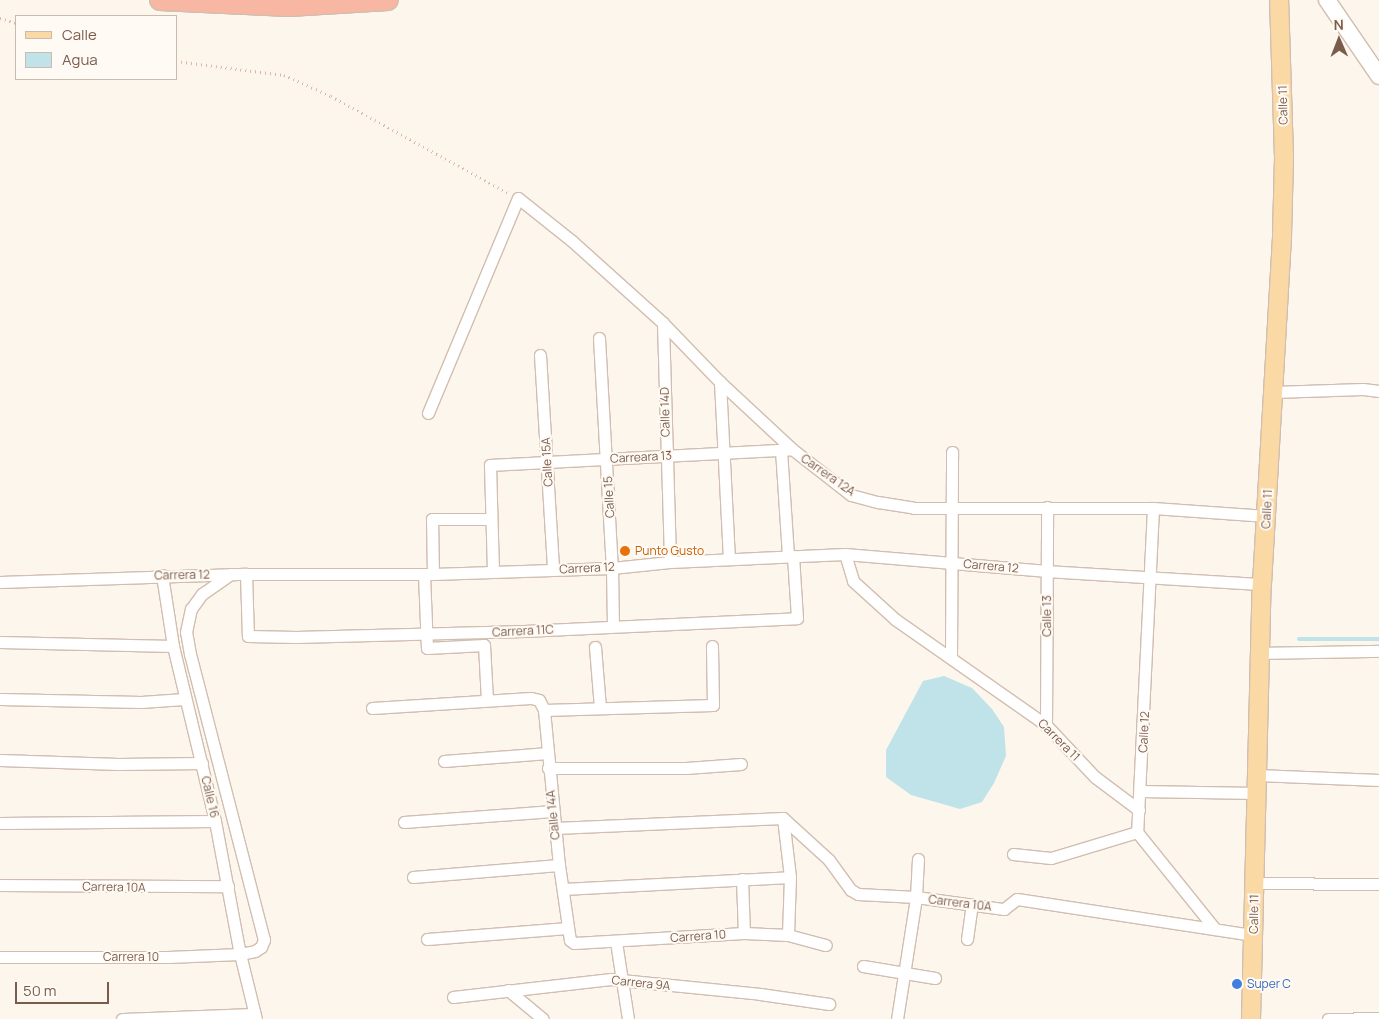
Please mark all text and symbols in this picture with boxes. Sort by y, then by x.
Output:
legend [15,15,178,80]
north arrow [1314,15,1364,65]
text: N [1334,15,1344,34]
text: Calle [62,24,97,45]
text: Agua [62,49,98,70]
street label: Calle 11 [1275,85,1291,125]
street label: Calle 14D [657,387,673,437]
street label: Calle 15A [539,437,555,487]
street label: Carreara 13 [610,448,672,466]
street label: Carrera 12A [798,451,858,499]
street label: Calle 15 [601,476,617,518]
street label: Calle 11 [1259,489,1275,529]
place label: Punto Gusto [635,544,704,558]
marker: Punto Gusto [619,545,631,557]
street label: Carrera 12 [963,556,1019,576]
street label: Carrera 12 [559,559,615,577]
street label: Carrera 12 [154,567,210,583]
street label: Calle 13 [1040,595,1054,637]
street label: Carrera 11C [492,622,554,640]
street label: Calle 12 [1136,711,1152,753]
street label: Carrera 11 [1035,716,1083,764]
street label: Calle 16 [198,775,222,819]
street label: Calle 14A [543,790,563,840]
street label: Carrera 10A [82,879,146,895]
street label: Carrera 10A [928,892,992,914]
street label: Calle 11 [1246,894,1262,934]
street label: Carrera 10 [670,927,726,945]
street label: Carrera 10 [103,950,159,964]
scale bar [18,972,111,1004]
street label: Carrera 9A [611,973,671,993]
place label: Super C [1247,977,1291,991]
marker: Super C [1231,978,1243,990]
text: 50 m [23,980,57,1001]

